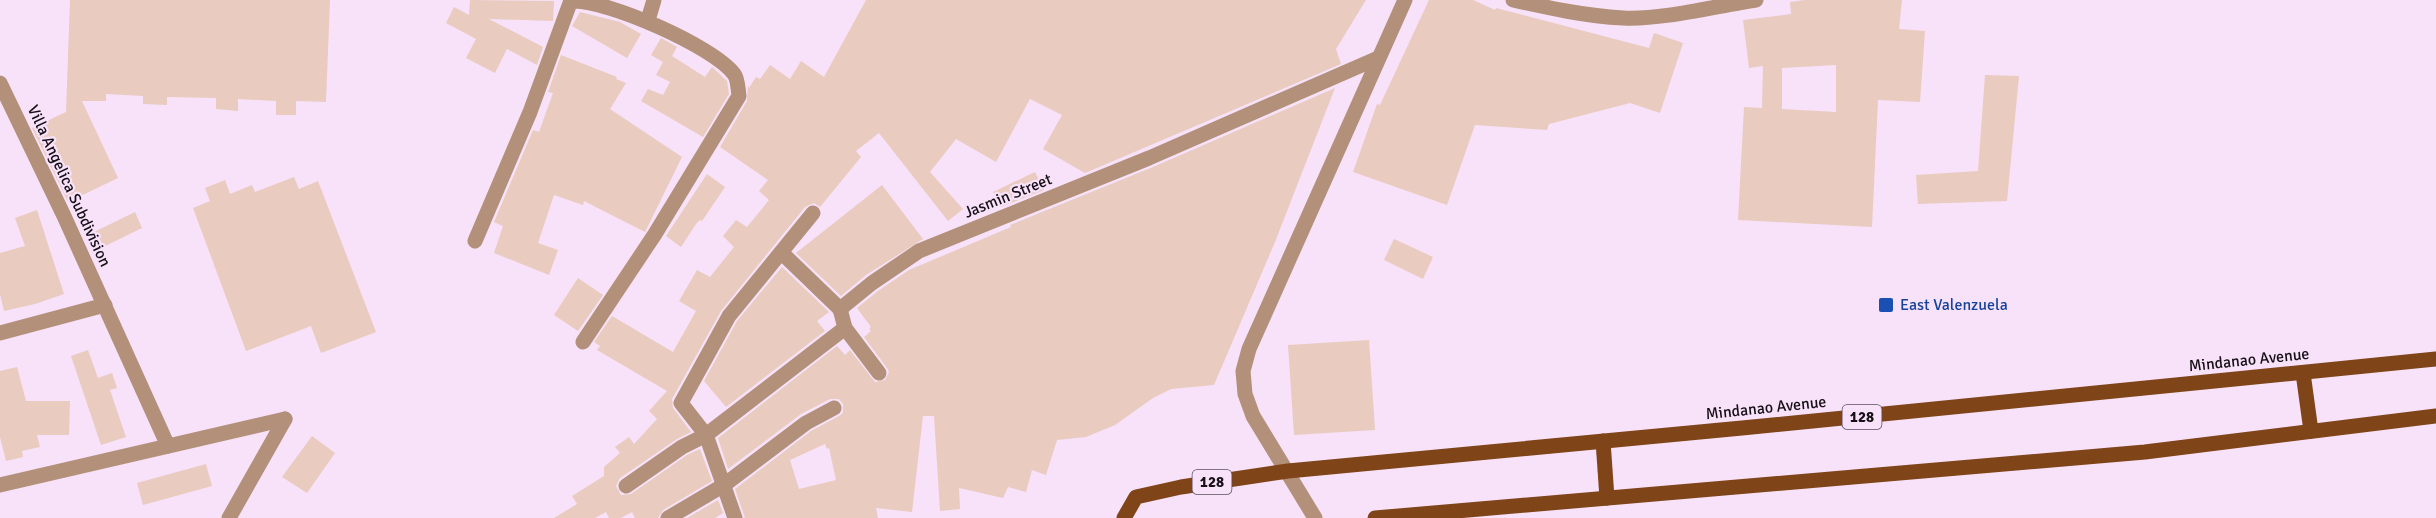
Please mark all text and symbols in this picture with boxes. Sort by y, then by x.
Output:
street label: Villa Angelica Subdivision [23,102,115,270]
street label: Jasmin Street [961,169,1055,223]
place label: East Valenzuela [1900,295,2008,315]
marker: East Valenzuela [1877,296,1895,314]
street label: Mindanao Avenue [2188,344,2310,376]
street label: Mindanao Avenue [1705,392,1827,424]
road number: 128 [1842,405,1882,429]
road number: 128 [1192,470,1232,494]

